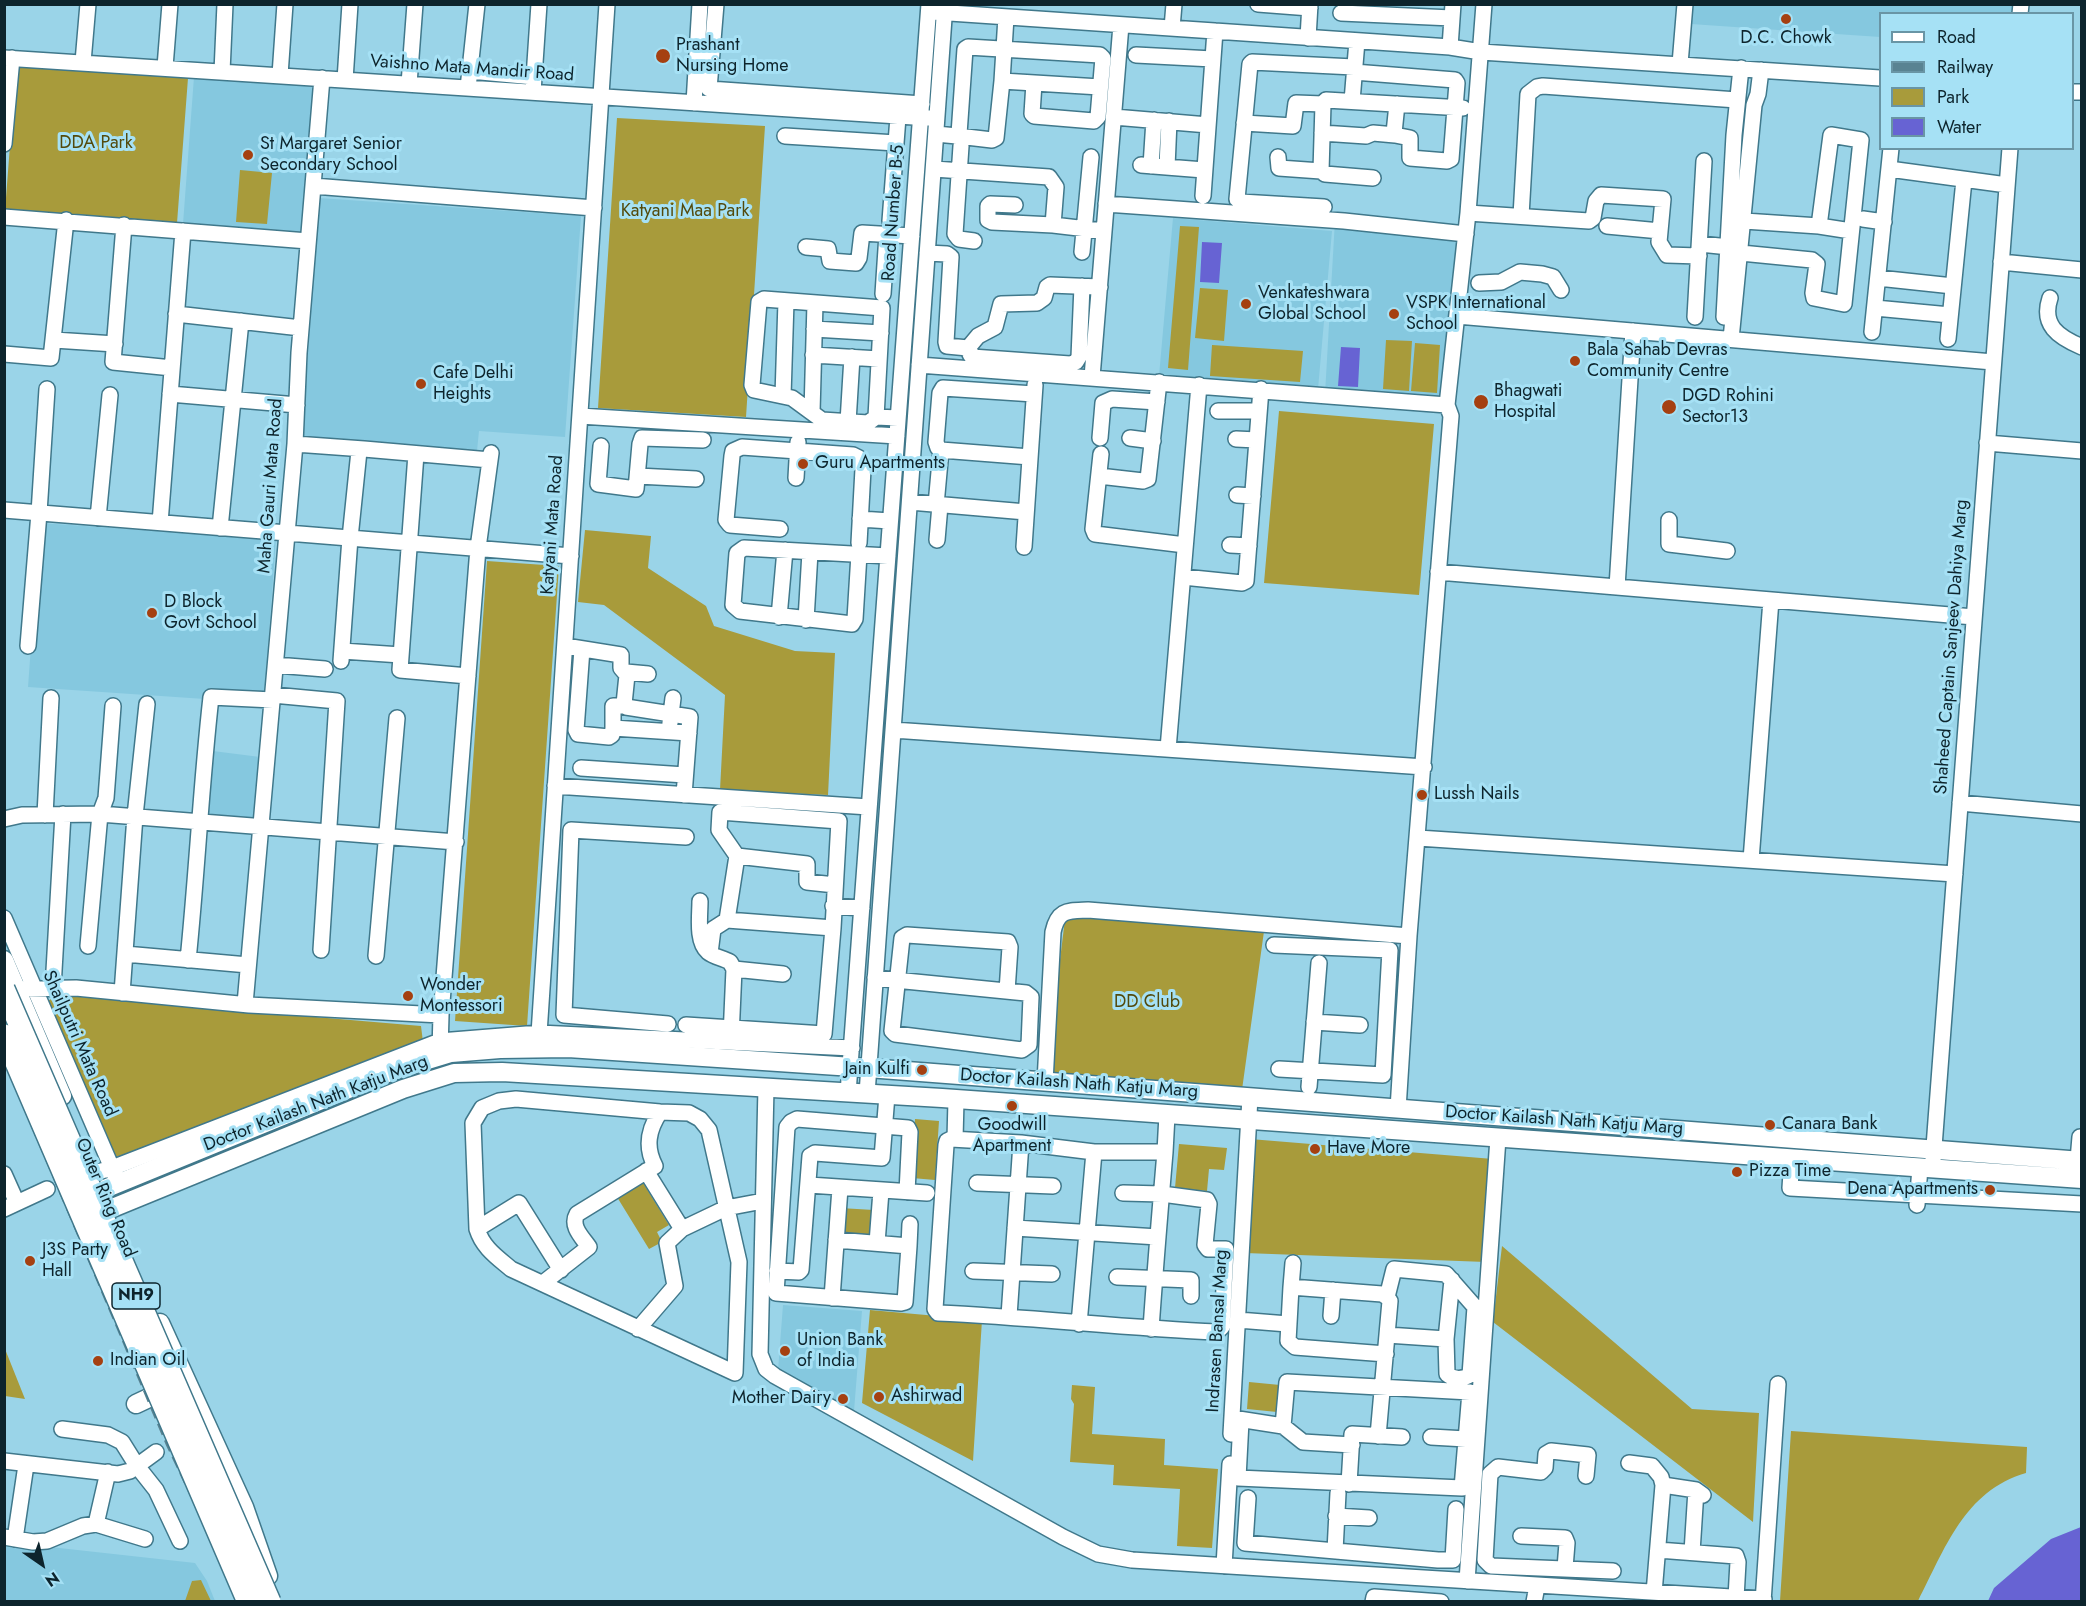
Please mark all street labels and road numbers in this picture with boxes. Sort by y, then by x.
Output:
street label: Vaishno Mata Mandir Road [369,51,575,87]
street label: Road Number B-5 [878,144,910,282]
street label: Maha Gauri Mata Road [254,398,288,574]
street label: Katyani Mata Road [537,455,569,595]
street label: Shaheed Captain Sanjeev Dahiya Marg [1931,499,1973,795]
street label: Shailputri Mata Road [37,968,121,1120]
street label: Doctor Kailash Nath Katju Marg [201,1051,431,1157]
street label: Doctor Kailash Nath Katju Marg [959,1065,1199,1103]
street label: Doctor Kailash Nath Katju Marg [1444,1102,1684,1140]
street label: Outer Ring Road [70,1135,140,1261]
street label: Indrasen Bansal Marg [1203,1249,1233,1413]
road number: NH9 [112,1283,160,1309]

